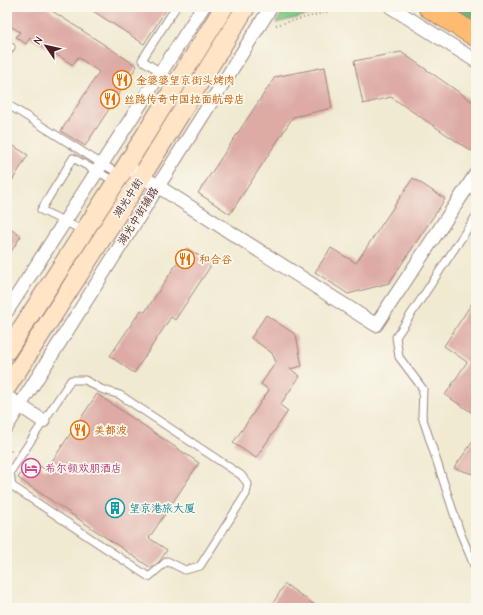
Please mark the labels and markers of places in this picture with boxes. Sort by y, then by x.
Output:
restaurant icon: 金婆婆望京街头烤肉 [111,69,133,91]
place label: 金婆婆望京街头烤肉 [136,74,235,87]
restaurant icon: 丝路传奇中国拉面航母店 [99,88,121,110]
place label: 丝路传奇中国拉面航母店 [124,93,245,106]
restaurant icon: 和合谷 [174,248,196,270]
place label: 和合谷 [199,253,232,266]
restaurant icon: 美都波 [69,419,91,441]
place label: 美都波 [94,424,127,437]
hotel icon: 希尔顿欢朋酒店 [20,457,42,479]
place label: 希尔顿欢朋酒店 [45,462,122,475]
building icon: 望京港旅大厦 [104,497,126,519]
place label: 望京港旅大厦 [129,502,195,515]

